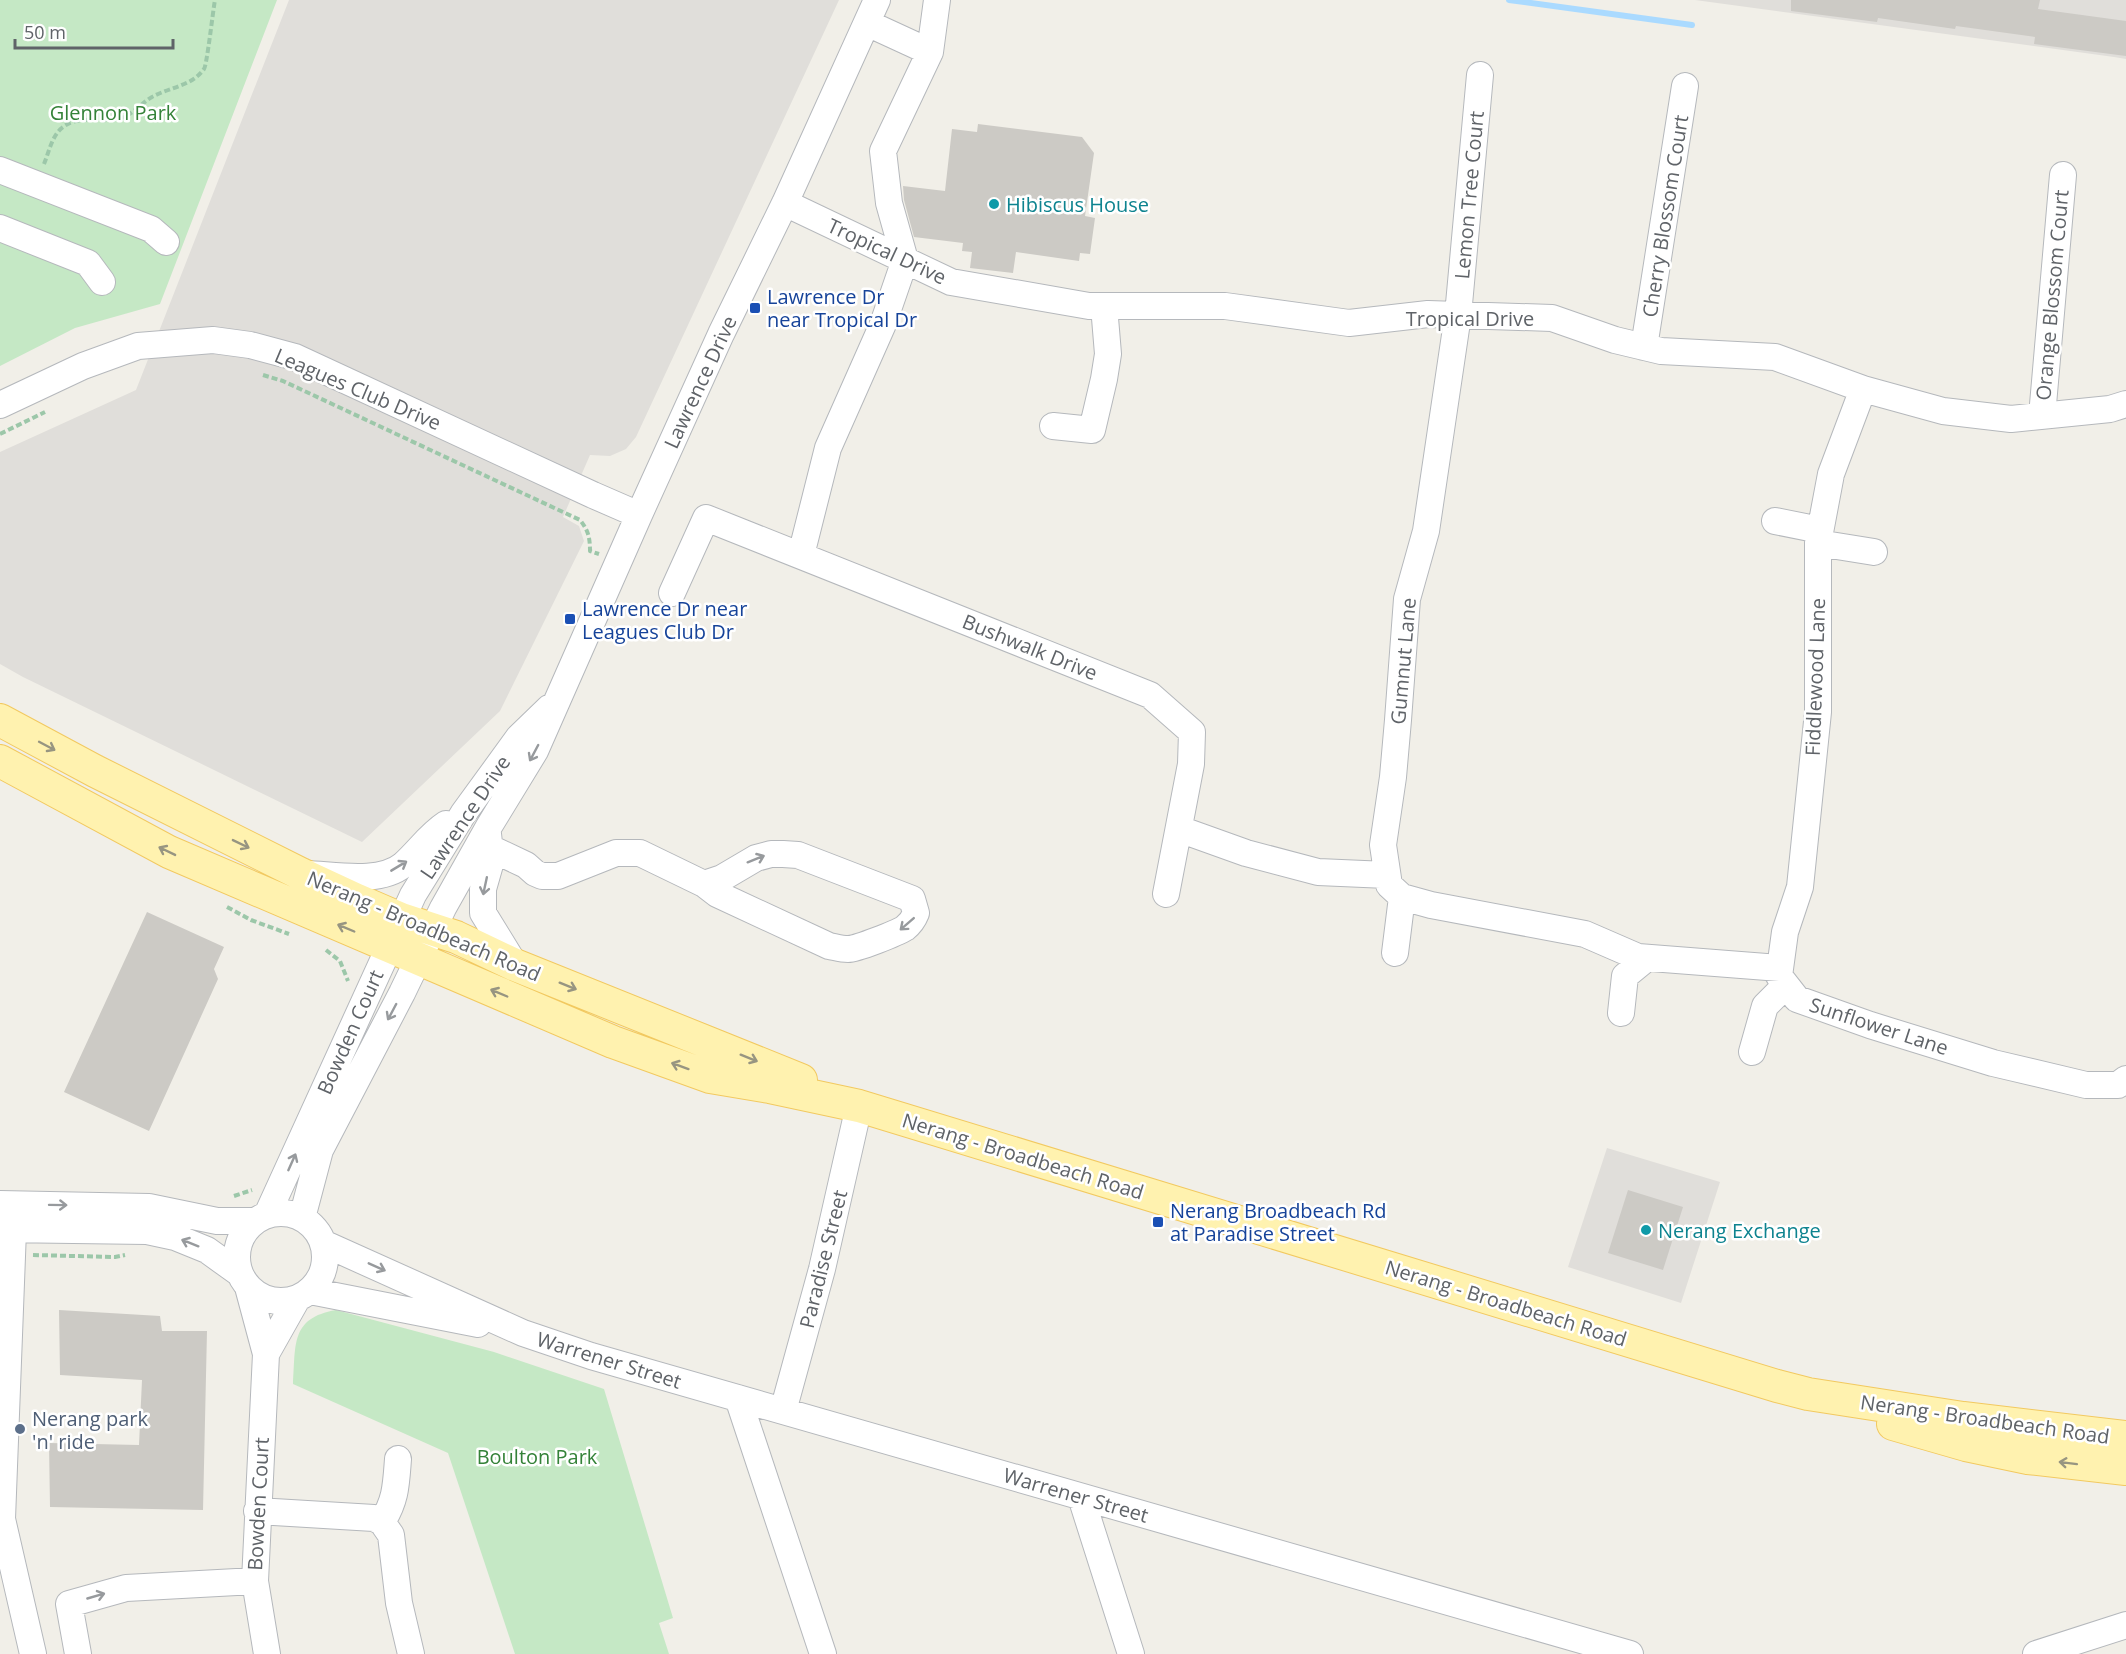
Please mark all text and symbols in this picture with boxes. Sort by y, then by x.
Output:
scale bar [15,12,172,50]
text: 50 m [24,20,66,44]
park label: Glennon Park [50,99,177,126]
street label: Lemon Tree Court [1448,110,1490,280]
street label: Cherry Blossom Court [1636,113,1694,319]
street label: Orange Blossom Court [2029,189,2075,401]
place label: Hibiscus House [1006,191,1149,218]
marker: Hibiscus House [987,197,1001,211]
street label: Tropical Drive [823,212,951,290]
place label: Lawrence Dr near Tropical Dr [767,283,917,333]
marker: Lawrence Dr near Tropical Dr [748,301,762,315]
street label: Tropical Drive [1406,305,1534,332]
street label: Lawrence Drive [657,311,743,453]
street label: Leagues Club Drive [271,342,445,436]
place label: Lawrence Dr near Leagues Club Dr [582,595,747,645]
street label: Gumnut Lane [1384,596,1422,726]
street label: Fiddlewood Lane [1799,597,1831,757]
street label: Bushwalk Drive [959,608,1101,686]
marker: Lawrence Dr near Leagues Club Dr [563,612,577,626]
one-way arrow [38,741,56,752]
one-way arrow [528,744,540,761]
street label: Lawrence Drive [414,750,516,884]
one-way arrow [232,839,250,850]
one-way arrow [158,844,176,856]
one-way arrow [747,853,765,864]
one-way arrow [390,860,407,872]
street label: Nerang - Broadbeach Road [303,864,545,988]
one-way arrow [479,875,490,895]
one-way arrow [899,916,915,930]
one-way arrow [337,922,355,933]
street label: Bowden Court [311,965,389,1099]
one-way arrow [558,981,577,992]
one-way arrow [490,987,509,998]
street label: Sunflower Lane [1806,991,1952,1061]
one-way arrow [386,1003,398,1021]
one-way arrow [739,1053,758,1064]
one-way arrow [671,1060,690,1071]
street label: Nerang - Broadbeach Road [899,1106,1147,1206]
one-way arrow [286,1153,298,1171]
street label: Paradise Street [793,1187,853,1331]
place label: Nerang Broadbeach Rd at Paradise Street [1170,1197,1387,1247]
one-way arrow [48,1199,68,1211]
marker: Nerang Broadbeach Rd at Paradise Street [1151,1215,1165,1229]
place label: Nerang Exchange [1658,1217,1821,1244]
marker: Nerang Exchange [1639,1223,1653,1237]
one-way arrow [181,1237,200,1248]
street label: Nerang - Broadbeach Road [1382,1253,1630,1353]
one-way arrow [367,1262,385,1273]
street label: Warrener Street [533,1325,685,1395]
street label: Nerang - Broadbeach Road [1859,1388,2111,1450]
place label: Nerang park 'n' ride [32,1405,148,1455]
marker: Nerang park 'n' ride [13,1422,27,1436]
street label: Bowden Court [241,1437,275,1571]
park label: Boulton Park [477,1443,598,1470]
one-way arrow [2058,1457,2078,1468]
street label: Warrener Street [1000,1461,1152,1529]
one-way arrow [86,1590,105,1601]

